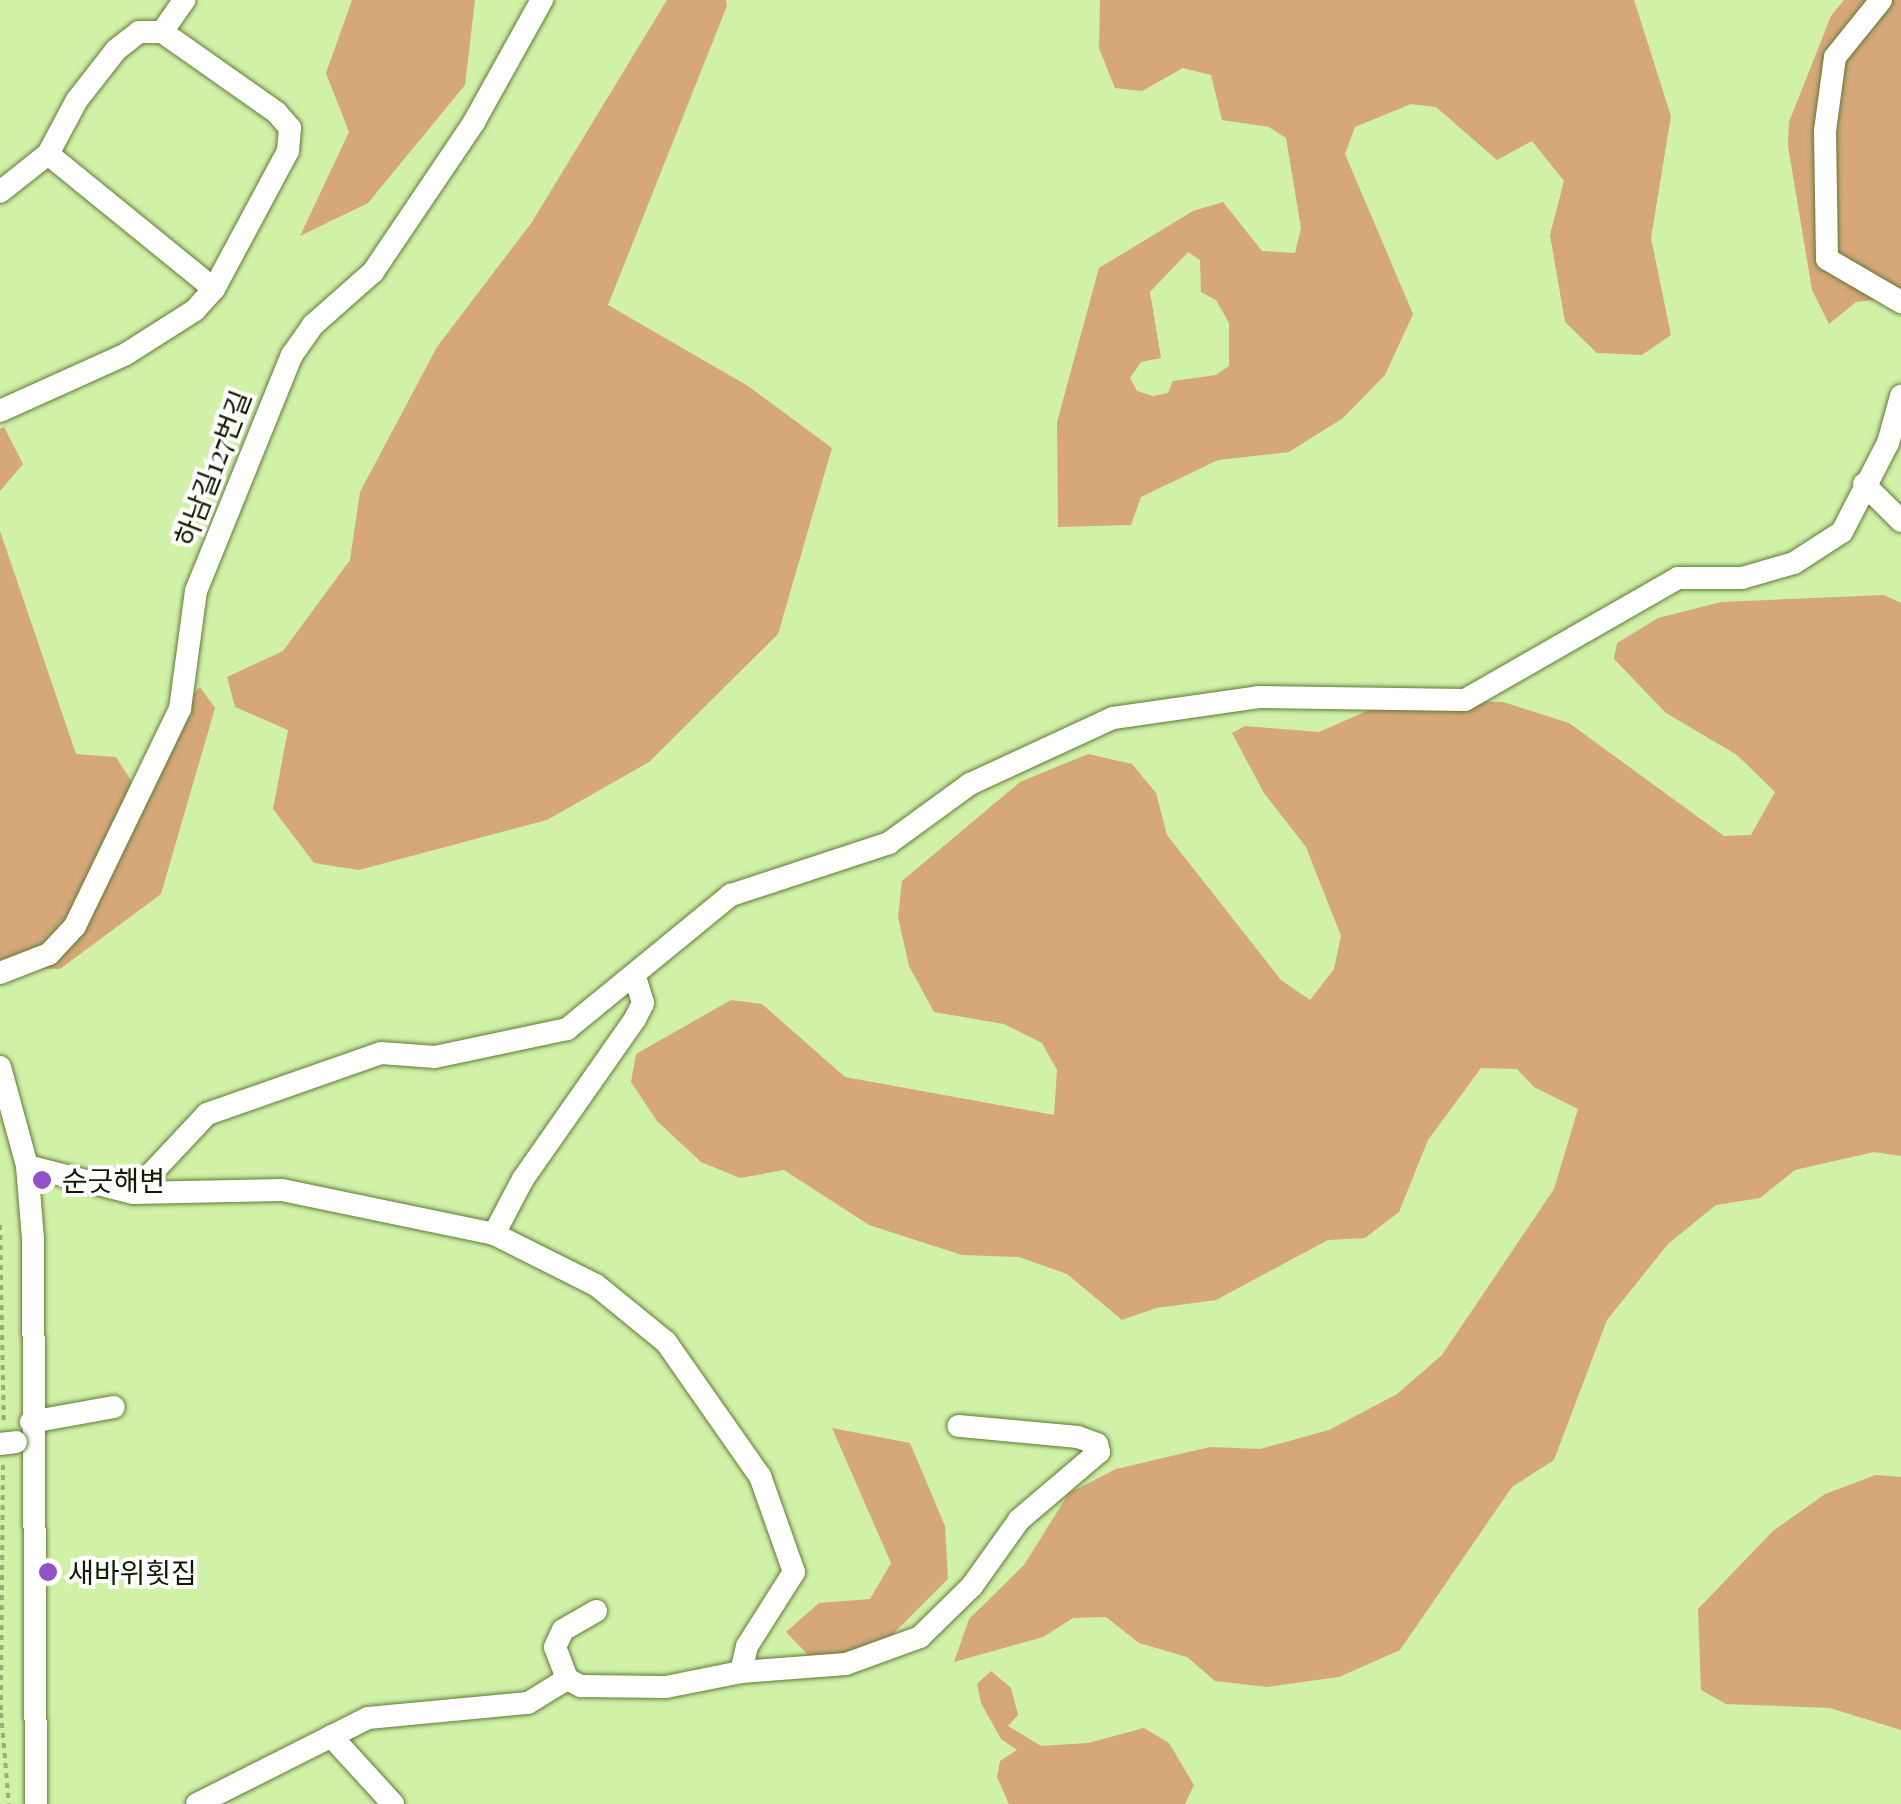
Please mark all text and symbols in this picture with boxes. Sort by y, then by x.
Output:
street label: 하남길127번길 [167,385,257,551]
place label: 순긋해변 [62,1163,165,1197]
marker: 순긋해변 [31,1169,53,1191]
place label: 새바위횟집 [68,1555,197,1589]
marker: 새바위횟집 [37,1561,59,1583]

